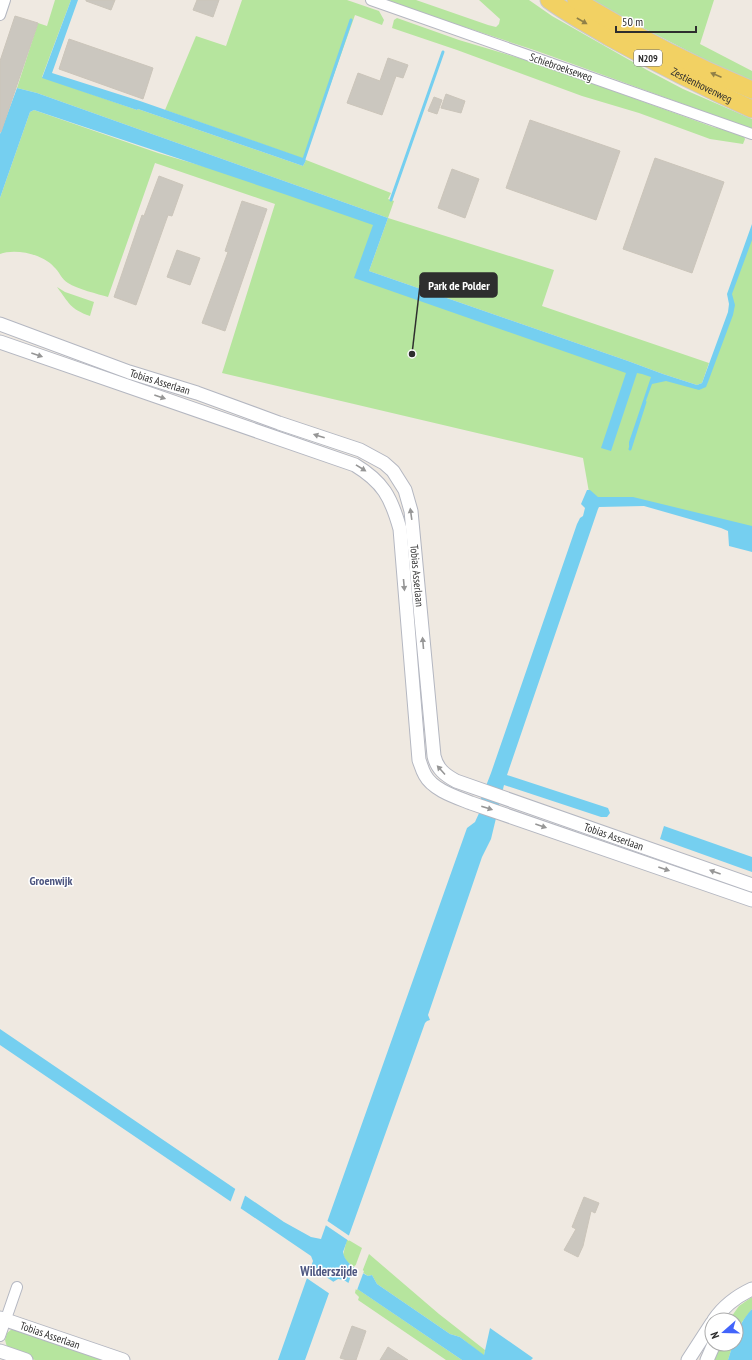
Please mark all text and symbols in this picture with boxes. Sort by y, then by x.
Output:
scale bar [616,8,696,34]
text: 50 m [622,14,643,29]
one-way arrow [576,18,588,25]
street label: Schiebroekseweg [528,50,594,84]
road number: N209 [634,50,662,66]
street label: Zestienhovenweg [669,64,735,106]
one-way arrow [710,72,722,78]
callout: Park de Polder [420,273,497,297]
text: Park de Polder [428,278,490,293]
one-way arrow [31,352,43,358]
street label: Tobias Asserlaan [128,366,192,397]
one-way arrow [154,394,166,400]
one-way arrow [312,433,324,439]
one-way arrow [355,465,367,472]
one-way arrow [408,507,414,520]
street label: Tobias Asserlaan [407,544,427,607]
one-way arrow [401,579,408,591]
one-way arrow [420,637,427,649]
one-way arrow [437,765,446,775]
one-way arrow [482,805,494,811]
street label: Tobias Asserlaan [582,820,646,853]
one-way arrow [535,824,547,830]
one-way arrow [658,866,670,872]
one-way arrow [709,869,721,875]
district label: Groenwijk [30,873,73,888]
district label: Wilderszijde [299,1263,358,1280]
north arrow [704,1312,744,1352]
street label: Tobias Asserlaan [18,1318,82,1352]
text: N [707,1330,722,1341]

